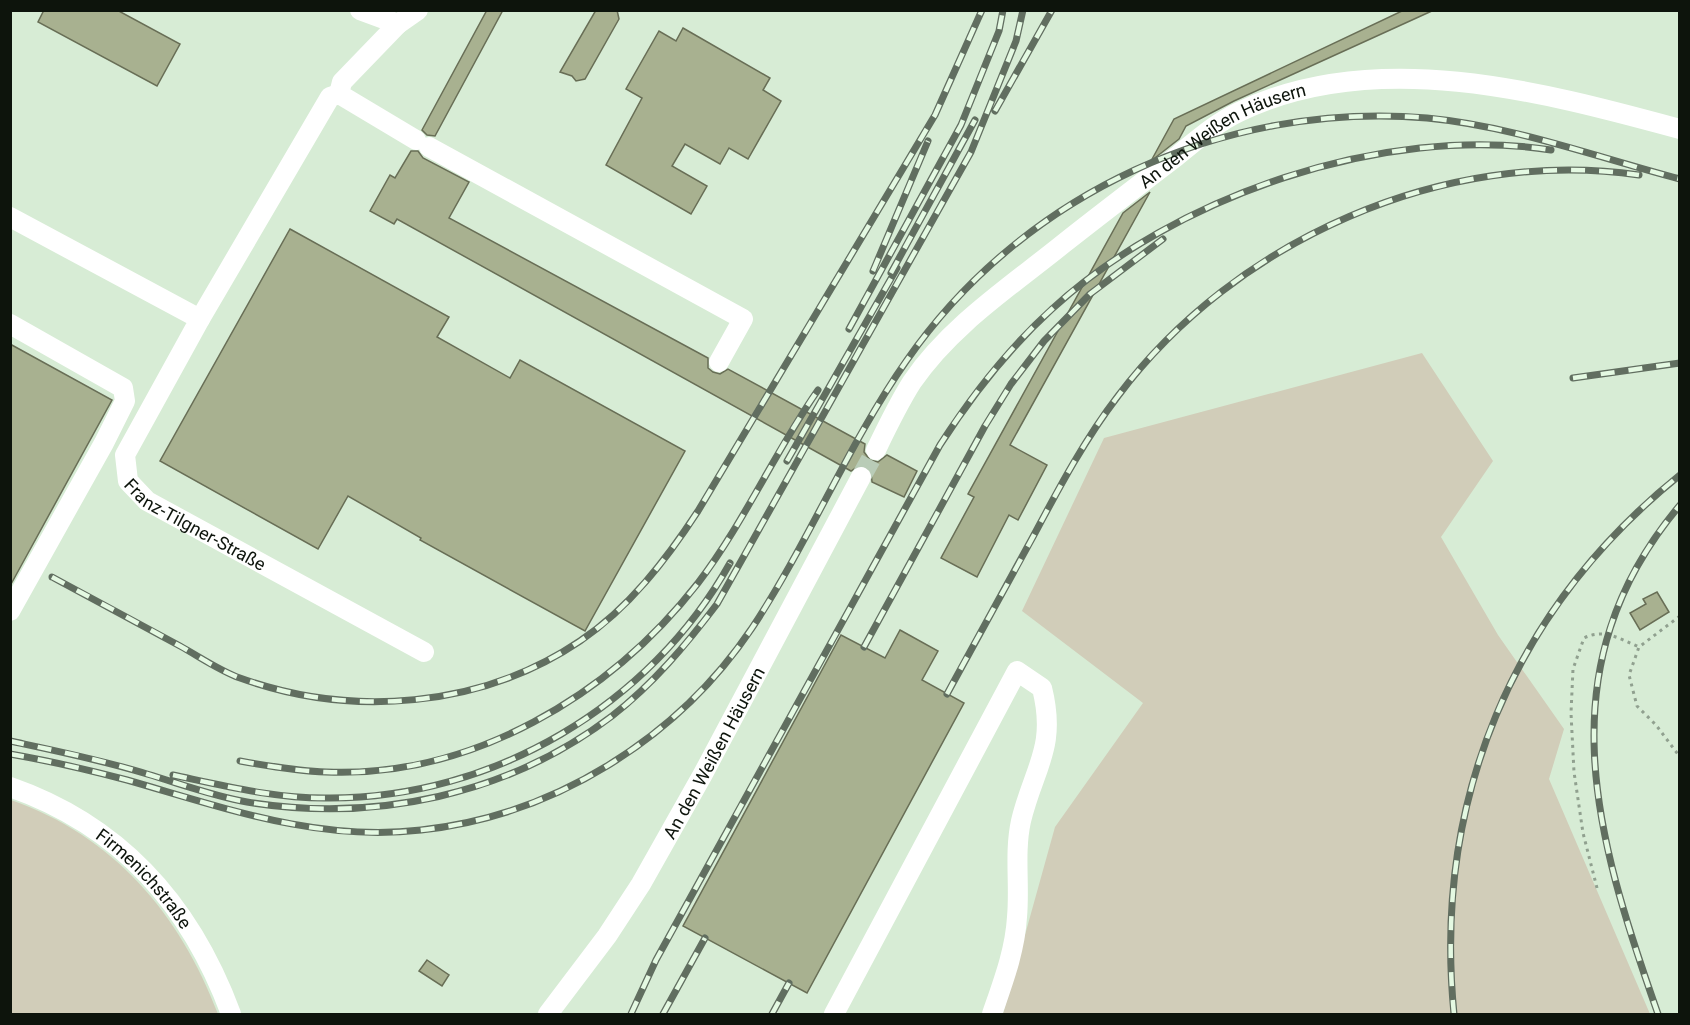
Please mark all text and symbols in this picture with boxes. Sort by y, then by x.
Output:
street label: An den Weißen Häusern [1135,78,1308,192]
street label: Franz-Tilgner-Straße [120,474,270,574]
street label: An den Weißen Häusern [658,663,769,842]
street label: Firmenichstraße [92,824,197,932]

